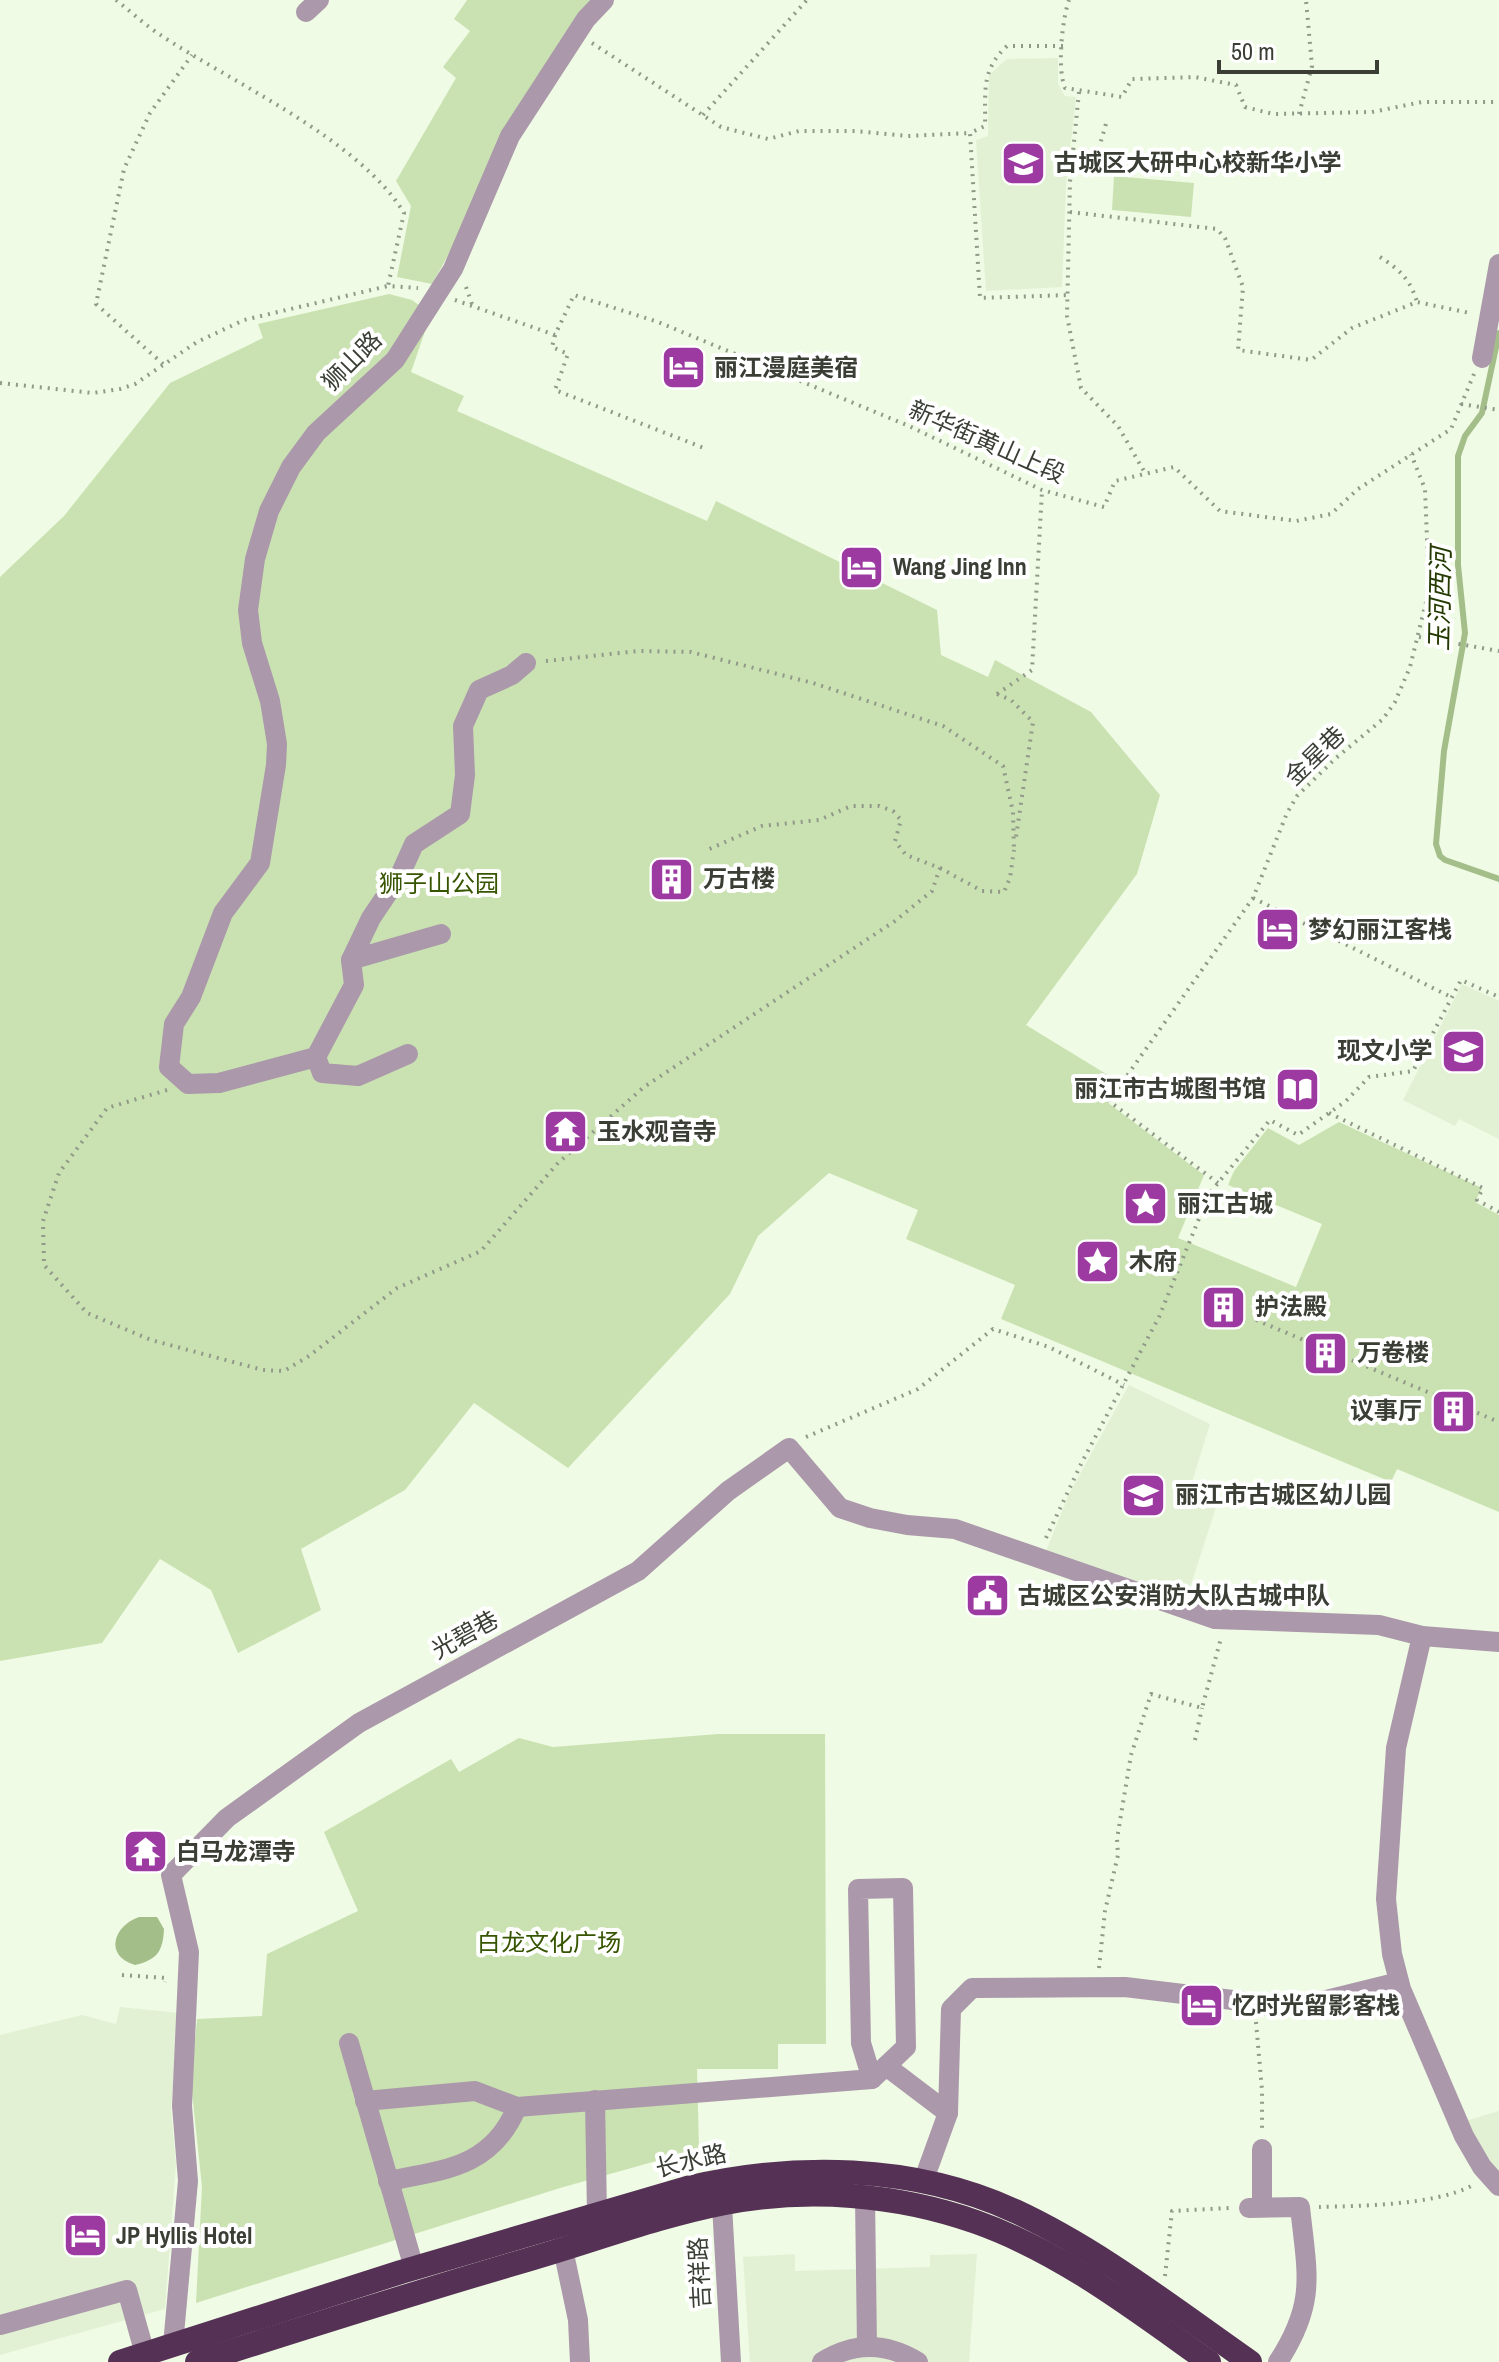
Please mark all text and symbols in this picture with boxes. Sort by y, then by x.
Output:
scale bar [1219,24,1377,74]
text: 50 m [1231,35,1275,67]
school or university icon: 古城区大研中心校新华小学 [999,139,1047,187]
place label: 古城区大研中心校新华小学 [1054,146,1342,178]
street label: 狮山路 [315,324,388,397]
hotel icon: 丽江漫庭美宿 [659,344,707,392]
place label: 丽江漫庭美宿 [714,351,858,383]
street label: 新华街黄山上段 [904,392,1071,490]
water label: 玉河西河 [1421,542,1458,651]
hotel icon: Wang Jing Inn [838,543,886,591]
place label: Wang Jing Inn [893,550,1027,582]
street label: 金星巷 [1277,719,1351,792]
building icon: 万古楼 [648,855,696,903]
place label: 万古楼 [703,862,775,894]
park label: 狮子山公园 [379,867,499,899]
hotel icon: 梦幻丽江客栈 [1253,906,1301,954]
place label: 梦幻丽江客栈 [1308,913,1452,945]
school or university icon: 现文小学 [1440,1027,1488,1075]
place label: 现文小学 [1337,1034,1433,1066]
library icon: 丽江市古城图书馆 [1273,1065,1321,1113]
place label: 丽江市古城图书馆 [1074,1072,1266,1104]
temple icon: 玉水观音寺 [542,1108,590,1156]
place label: 玉水观音寺 [597,1115,717,1147]
place icon: 丽江古城 [1122,1180,1170,1228]
place label: 丽江古城 [1177,1187,1273,1219]
place icon: 木府 [1074,1238,1122,1286]
place label: 木府 [1129,1245,1177,1277]
building icon: 护法殿 [1200,1283,1248,1331]
place label: 护法殿 [1255,1290,1327,1322]
building icon: 万卷楼 [1302,1329,1350,1377]
place label: 万卷楼 [1357,1336,1429,1368]
building icon: 议事厅 [1429,1387,1477,1435]
place label: 议事厅 [1350,1394,1422,1426]
school or university icon: 丽江市古城区幼儿园 [1120,1471,1168,1519]
place label: 丽江市古城区幼儿园 [1175,1478,1391,1510]
public building icon: 古城区公安消防大队古城中队 [963,1572,1011,1620]
place label: 古城区公安消防大队古城中队 [1018,1579,1330,1611]
street label: 光碧巷 [425,1603,504,1666]
temple icon: 白马龙潭寺 [121,1828,169,1876]
place label: 白马龙潭寺 [176,1835,296,1867]
park label: 白龙文化广场 [477,1926,621,1958]
hotel icon: 忆时光留影客栈 [1177,1982,1225,2030]
place label: 忆时光留影客栈 [1232,1989,1400,2021]
street label: 长水路 [652,2136,729,2184]
hotel icon: JP Hyllis Hotel [61,2212,109,2260]
place label: JP Hyllis Hotel [116,2219,252,2251]
street label: 吉祥路 [681,2236,717,2310]

